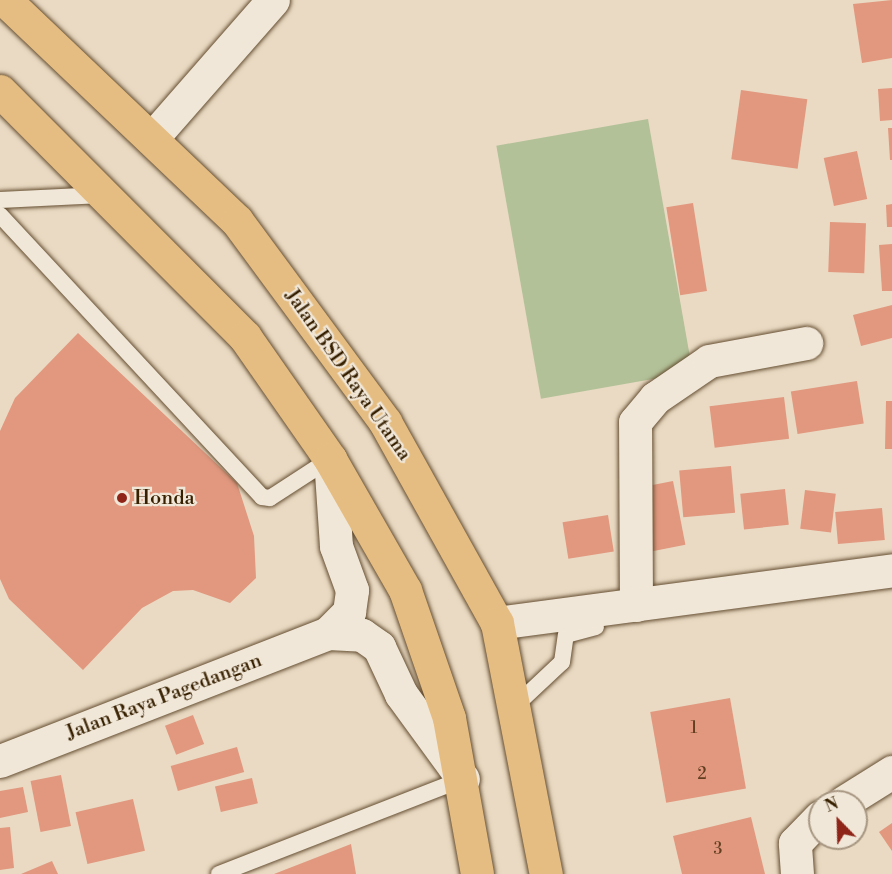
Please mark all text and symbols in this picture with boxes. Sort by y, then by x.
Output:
street label: Jalan BSD Raya Utama [280,285,416,465]
place label: Honda [134,486,195,510]
marker: Honda [115,491,129,505]
street label: Jalan Raya Pagedangan [63,649,265,745]
house number: 1 [691,718,697,738]
house number: 2 [697,764,707,784]
north arrow [808,790,868,850]
text: N [822,794,841,817]
house number: 3 [714,839,722,859]

